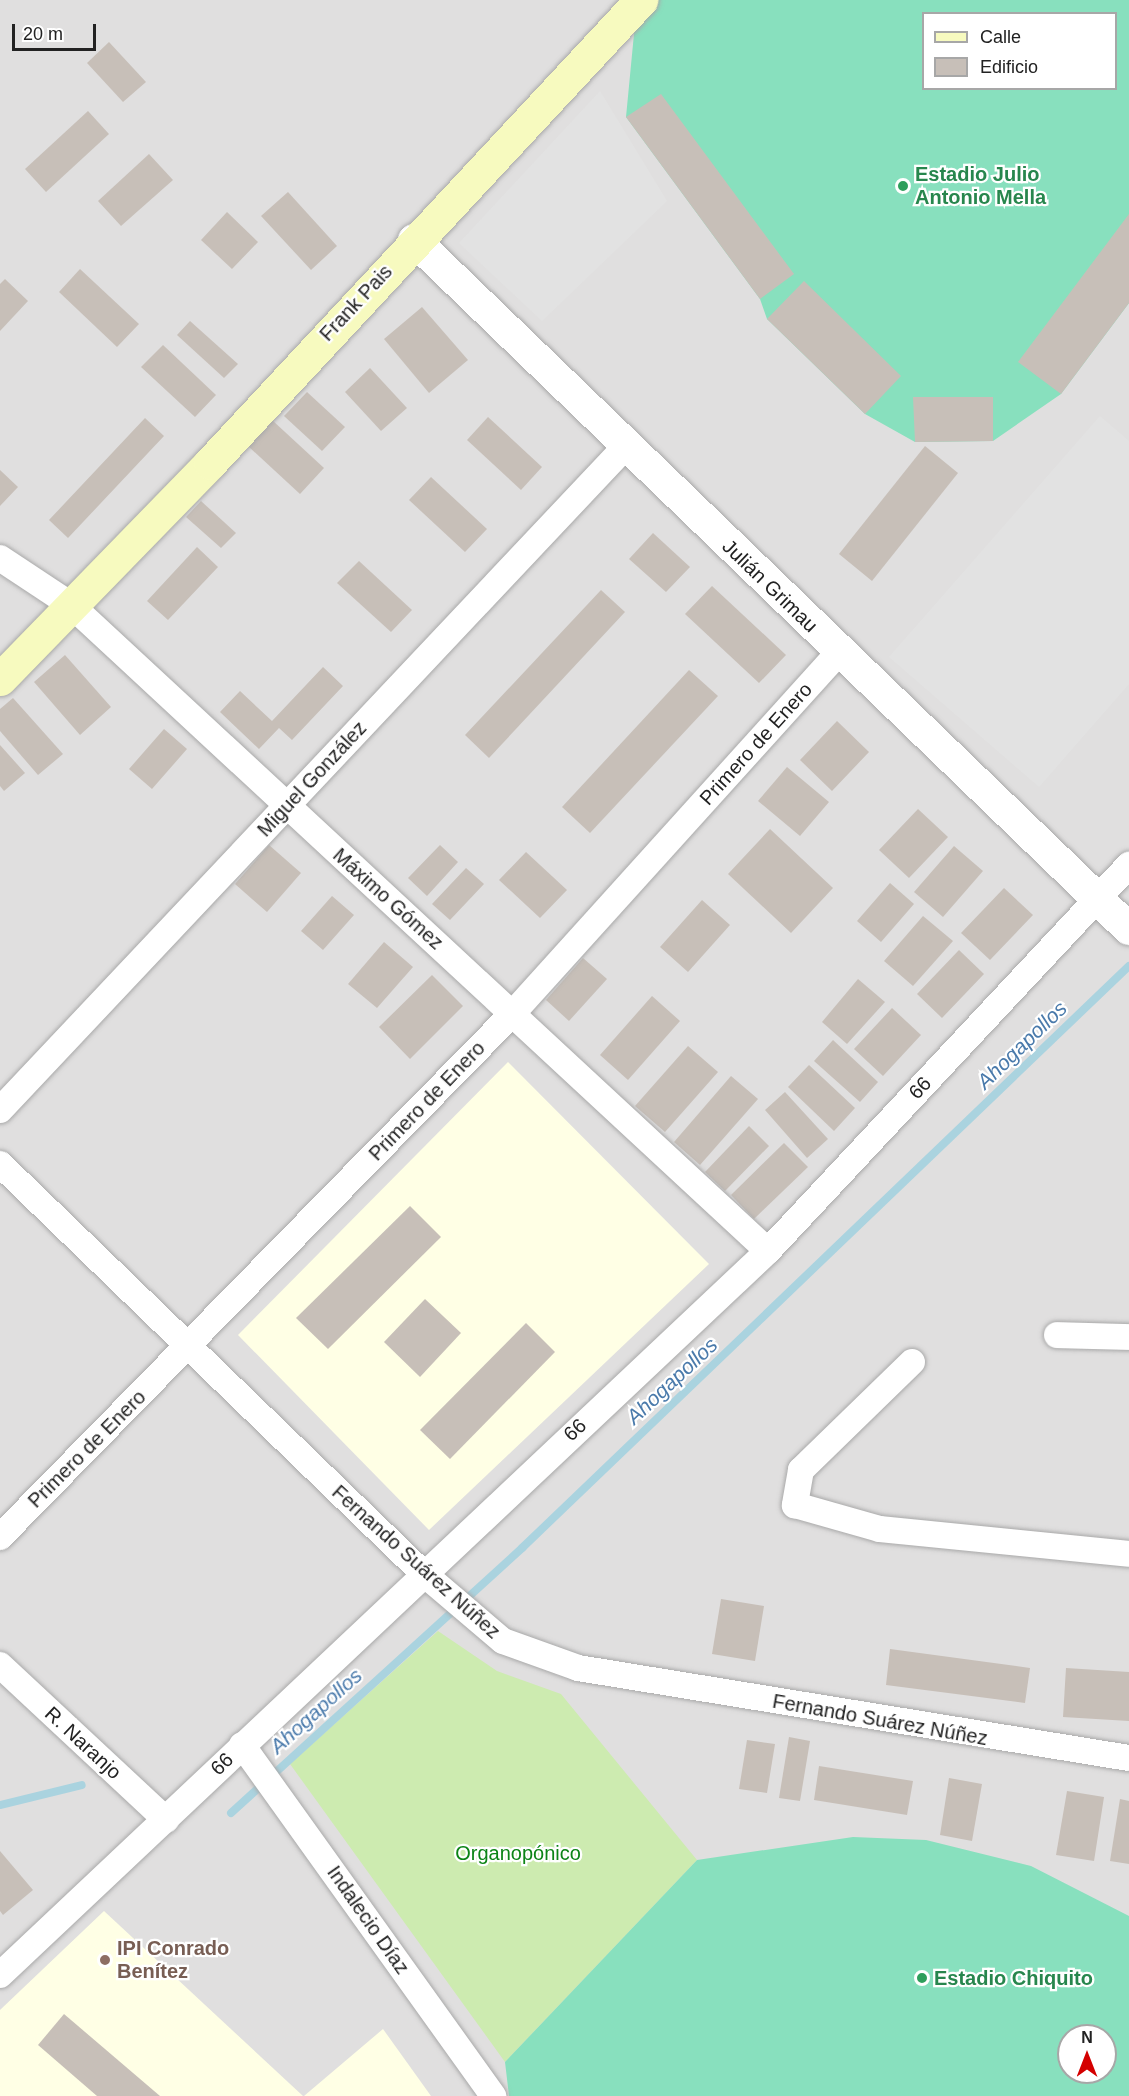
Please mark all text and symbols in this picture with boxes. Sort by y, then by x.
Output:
scale bar [15,12,99,50]
legend [922,12,1117,90]
text: 20 m [23,24,63,44]
text: Calle [980,27,1021,47]
text: Edificio [980,57,1038,77]
place label: Estadio Julio Antonio Mella [915,162,1046,209]
marker: Estadio Julio Antonio Mella [896,179,910,193]
street label: Frank Pais [315,260,397,346]
street label: Julián Grimau [717,535,823,637]
street label: Primero de Enero [695,678,817,810]
street label: Miguel González [252,716,372,842]
street label: Máximo Gómez [328,843,448,955]
water label: Ahogapollos [972,996,1072,1094]
street label: Primero de Enero [364,1036,490,1166]
street label: 66 [904,1072,936,1104]
water label: Ahogapollos [621,1332,723,1430]
street label: Primero de Enero [23,1385,151,1513]
street label: 66 [559,1414,591,1446]
street label: Fernando Suárez Núñez [327,1480,505,1644]
water label: Ahogapollos [265,1663,367,1759]
street label: Fernando Suárez Núñez [771,1689,989,1751]
street label: R. Naranjo [40,1702,126,1784]
street label: 66 [206,1748,238,1780]
park label: Organopónico [455,1841,581,1865]
street label: Indalecio Díaz [322,1861,414,1979]
place label: IPI Conrado Benítez [117,1936,229,1983]
marker: IPI Conrado Benítez [98,1953,112,1967]
place label: Estadio Chiquito [934,1966,1093,1990]
marker: Estadio Chiquito [915,1971,929,1985]
north arrow [1057,2024,1117,2084]
text: N [1081,2029,1093,2046]

